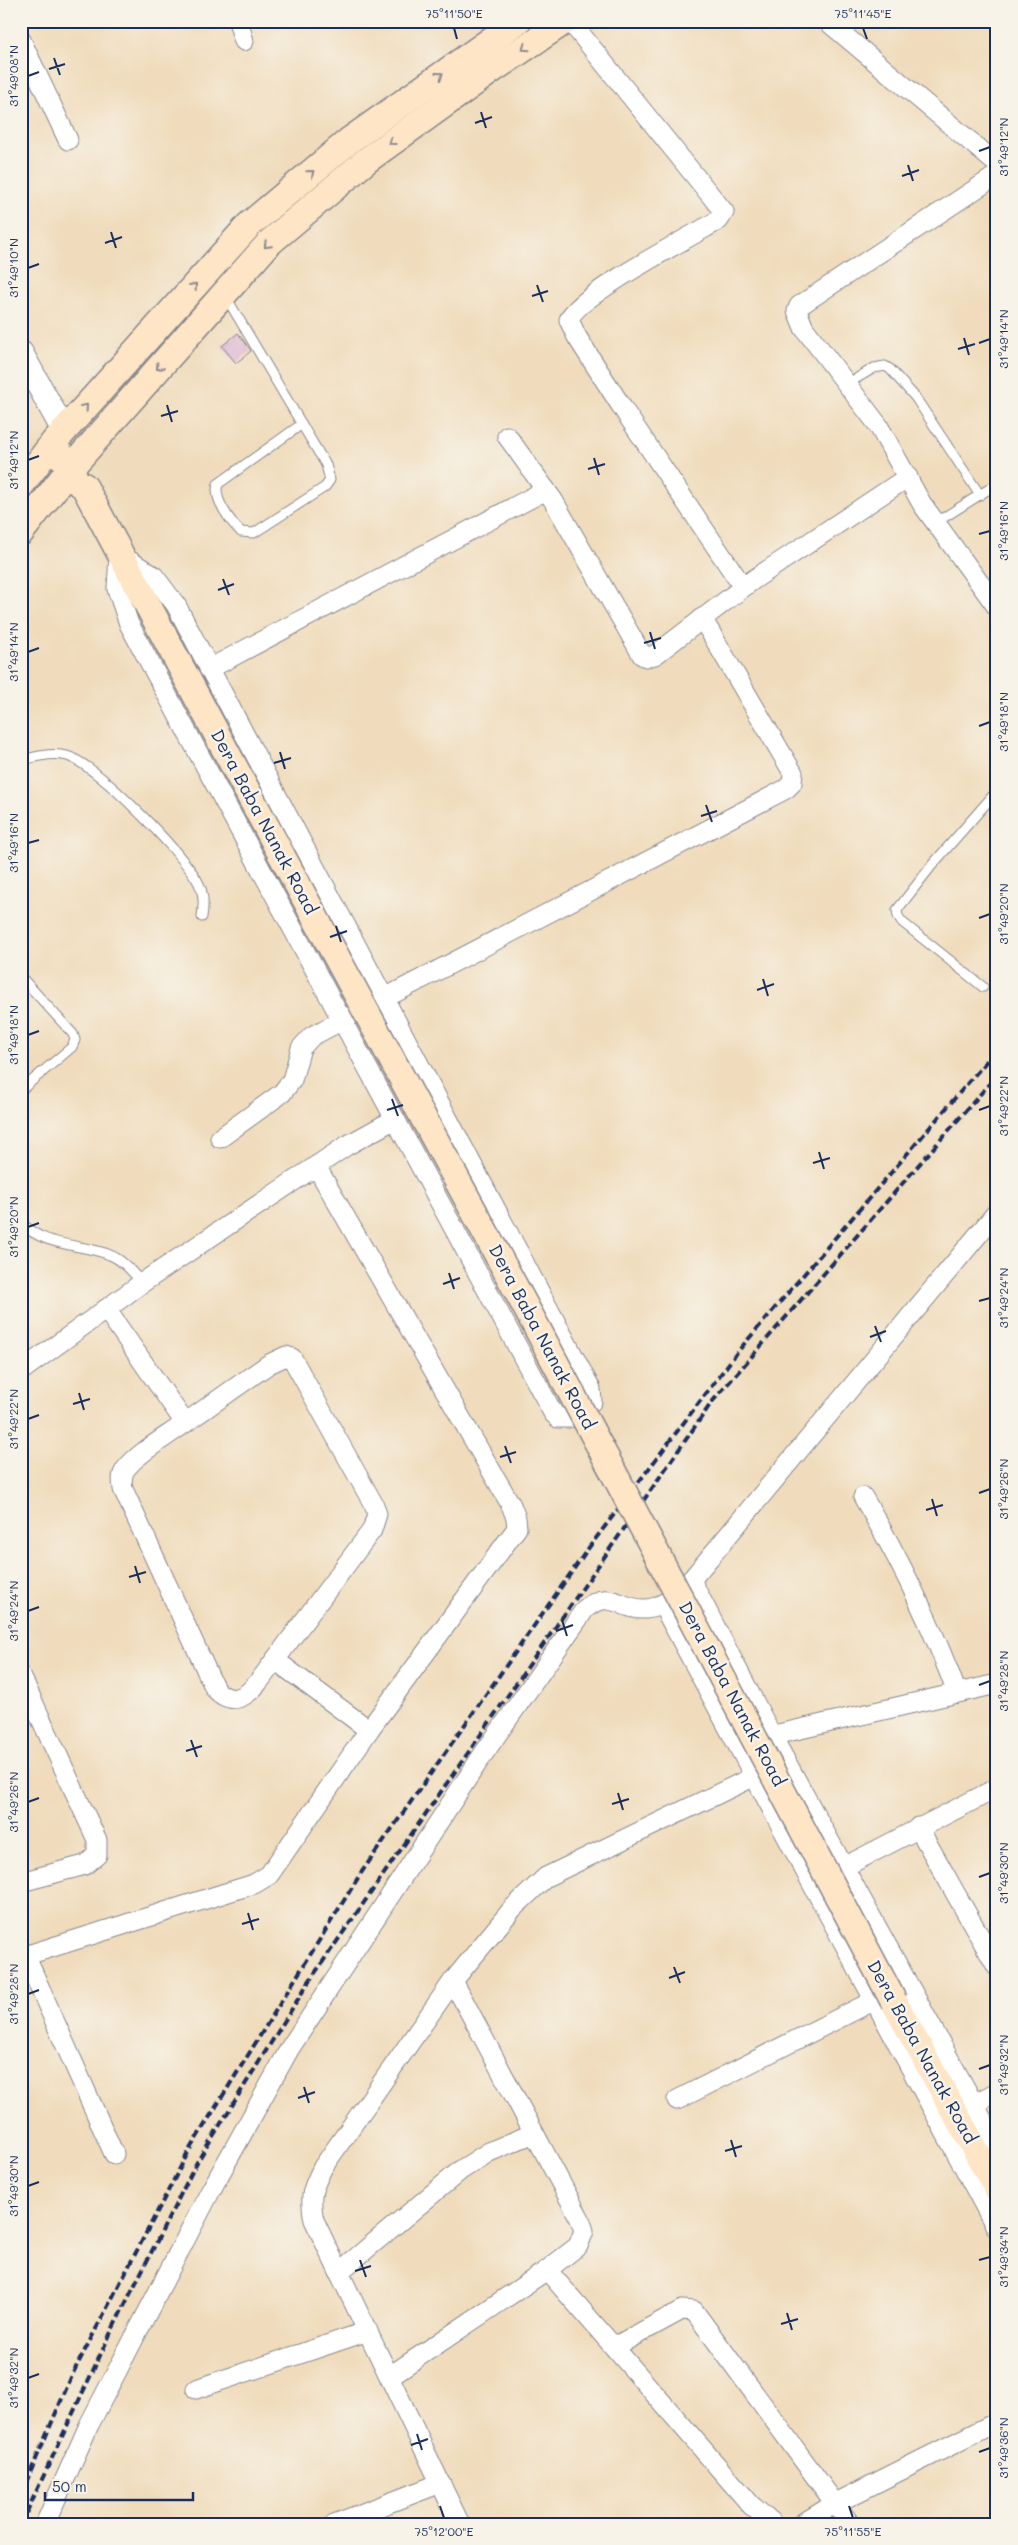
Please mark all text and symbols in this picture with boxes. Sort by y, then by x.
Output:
text: 75°11'50"E [425,5,483,21]
text: 75°11'45"E [835,5,892,21]
one-way arrow [521,42,531,51]
text: 31°49'08"N [5,45,21,107]
one-way arrow [434,72,444,81]
text: 31°49'12"N [995,118,1011,176]
one-way arrow [388,136,398,145]
one-way arrow [305,170,314,179]
text: 31°49'10"N [5,238,21,298]
one-way arrow [264,240,273,249]
one-way arrow [188,282,197,291]
text: 31°49'14"N [995,309,1011,369]
one-way arrow [156,361,165,370]
one-way arrow [79,403,88,412]
text: 31°49'12"N [5,431,21,489]
text: 31°49'16"N [995,501,1011,561]
text: 31°49'14"N [5,622,21,682]
text: 31°49'18"N [995,692,1011,752]
street label: Dera Baba Nanak Road [206,725,324,918]
text: 31°49'16"N [5,813,21,873]
text: 31°49'20"N [995,884,1011,945]
text: 31°49'18"N [5,1005,21,1065]
text: 31°49'22"N [995,1076,1011,1136]
text: 31°49'20"N [5,1197,21,1258]
street label: Dera Baba Nanak Road [484,1240,602,1433]
text: 31°49'24"N [995,1268,1011,1328]
text: 31°49'22"N [5,1389,21,1449]
text: 31°49'26"N [995,1459,1011,1519]
text: 31°49'24"N [5,1581,21,1641]
street label: Dera Baba Nanak Road [674,1597,792,1790]
text: 31°49'28"N [995,1651,1011,1711]
text: 31°49'26"N [5,1772,21,1832]
text: 31°49'30"N [995,1842,1011,1904]
street label: Dera Baba Nanak Road [862,1956,983,2148]
text: 31°49'28"N [5,1964,21,2024]
text: 31°49'32"N [995,2035,1011,2095]
text: 31°49'30"N [5,2155,21,2217]
text: 31°49'34"N [995,2227,1011,2287]
text: 31°49'32"N [5,2348,21,2408]
text: 31°49'36"N [995,2417,1011,2479]
scale bar [45,2470,192,2502]
text: 50 m [52,2476,87,2496]
text: 75°12'00"E [415,2523,474,2539]
text: 75°11'55"E [825,2523,882,2539]

